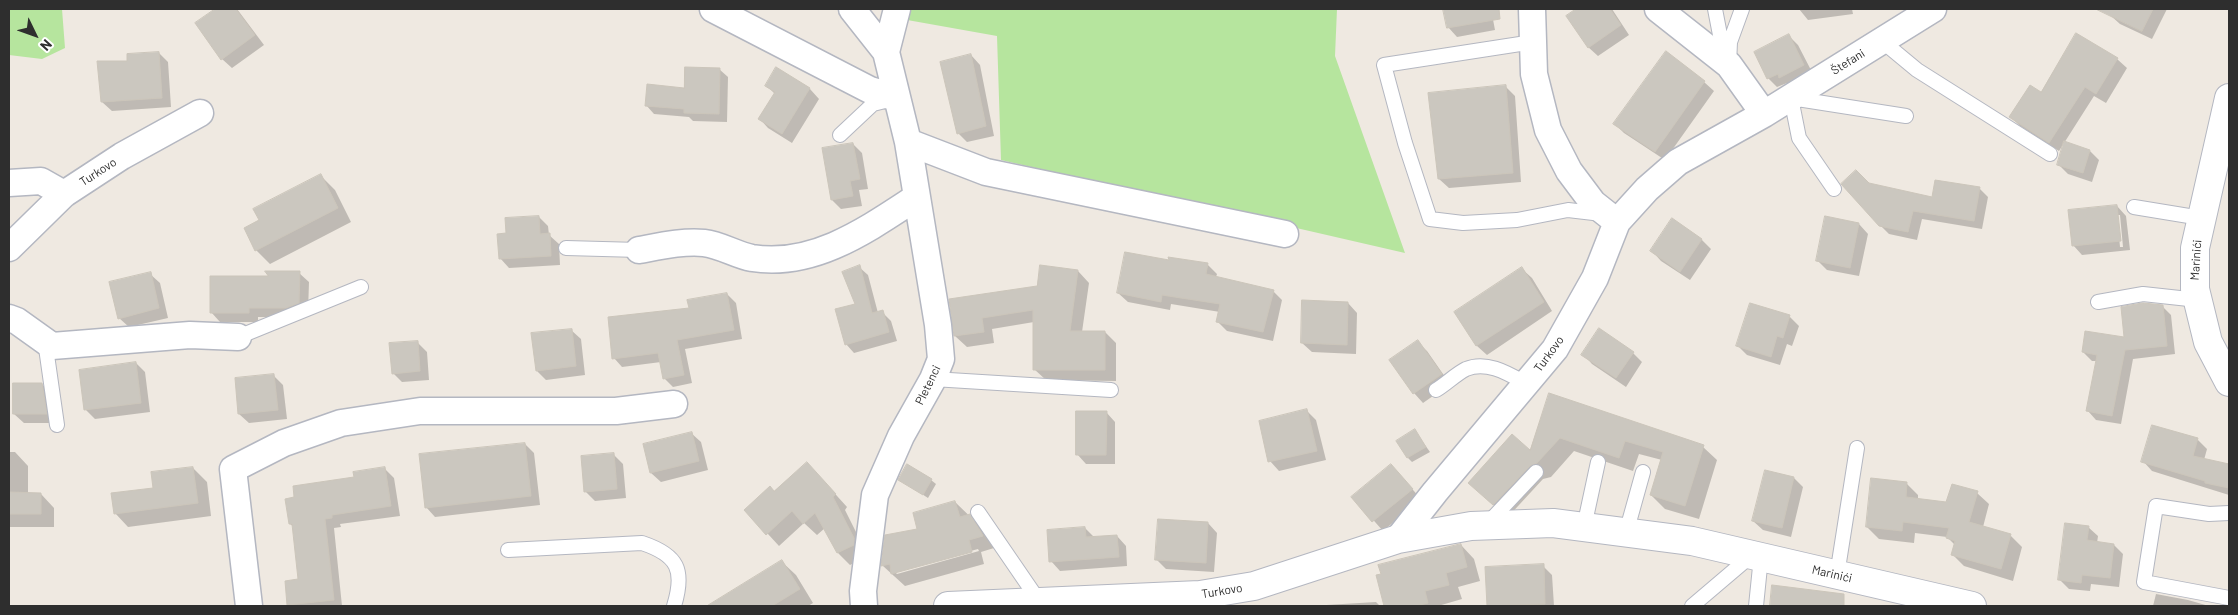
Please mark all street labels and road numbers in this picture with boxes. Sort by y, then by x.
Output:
street label: Štefani [1828,46,1868,78]
street label: Turkovo [77,155,119,189]
street label: Marinići [2187,239,2205,281]
street label: Turkovo [1531,333,1567,375]
street label: Pletenci [912,363,944,407]
street label: Marinići [1810,562,1854,586]
street label: Turkovo [1201,581,1243,601]

